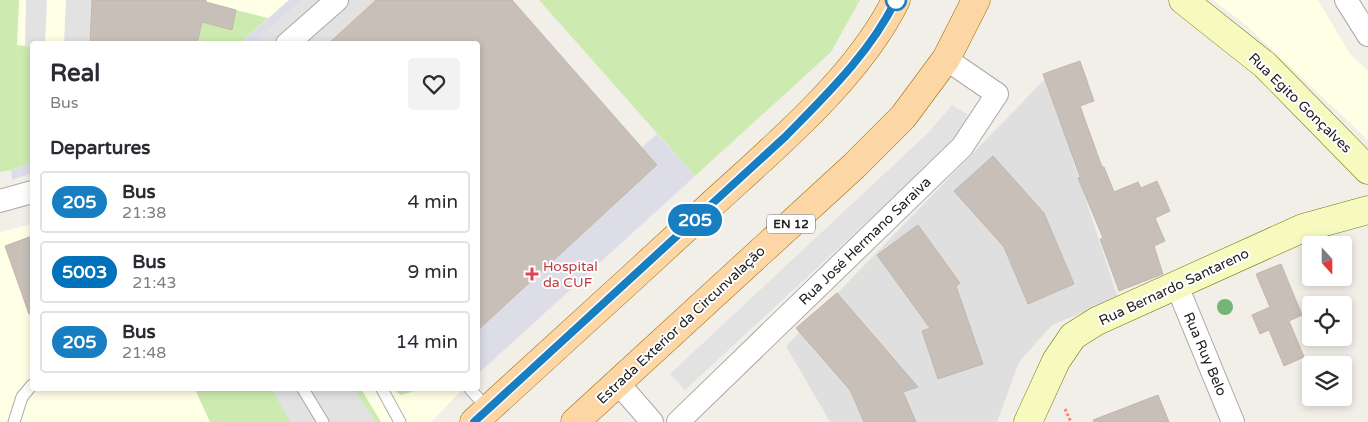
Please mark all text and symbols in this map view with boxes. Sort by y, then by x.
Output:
unlabelled marker [885,0,907,11]
street label: Rua Egito Gonçalves [1245,49,1355,157]
button: heart [408,58,460,110]
text: Real [50,59,100,88]
text: Bus [50,93,78,113]
text: Departures [50,137,150,159]
street label: Rua José Hermano Saraiva [796,173,934,309]
text: Bus [122,181,156,203]
text: 205 [63,191,96,213]
text: 4 min [407,191,458,213]
text: 21:38 [122,203,166,223]
line badge: 205 [666,204,724,236]
text: 205 [678,209,712,231]
road number: EN 12 [767,214,815,233]
north arrow [1302,236,1352,286]
map controls [1302,236,1352,406]
street label: Estrada Exterior da Circunvalação [593,242,769,408]
street label: Rua Bernardo Santareno [1096,245,1252,329]
text: Bus [132,251,166,273]
place label: Hospital da CUF [543,258,598,291]
text: 5003 [62,261,107,283]
text: 9 min [407,261,458,283]
marker: Hospital da CUF [525,267,539,281]
text: 21:43 [132,273,177,293]
button: locate [1302,296,1352,346]
street label: Rua Ruy Belo [1180,310,1230,398]
text: Bus [122,321,156,343]
text: 205 [63,331,96,353]
text: 14 min [395,331,458,353]
text: 21:48 [122,343,166,363]
button: layers [1302,356,1352,406]

